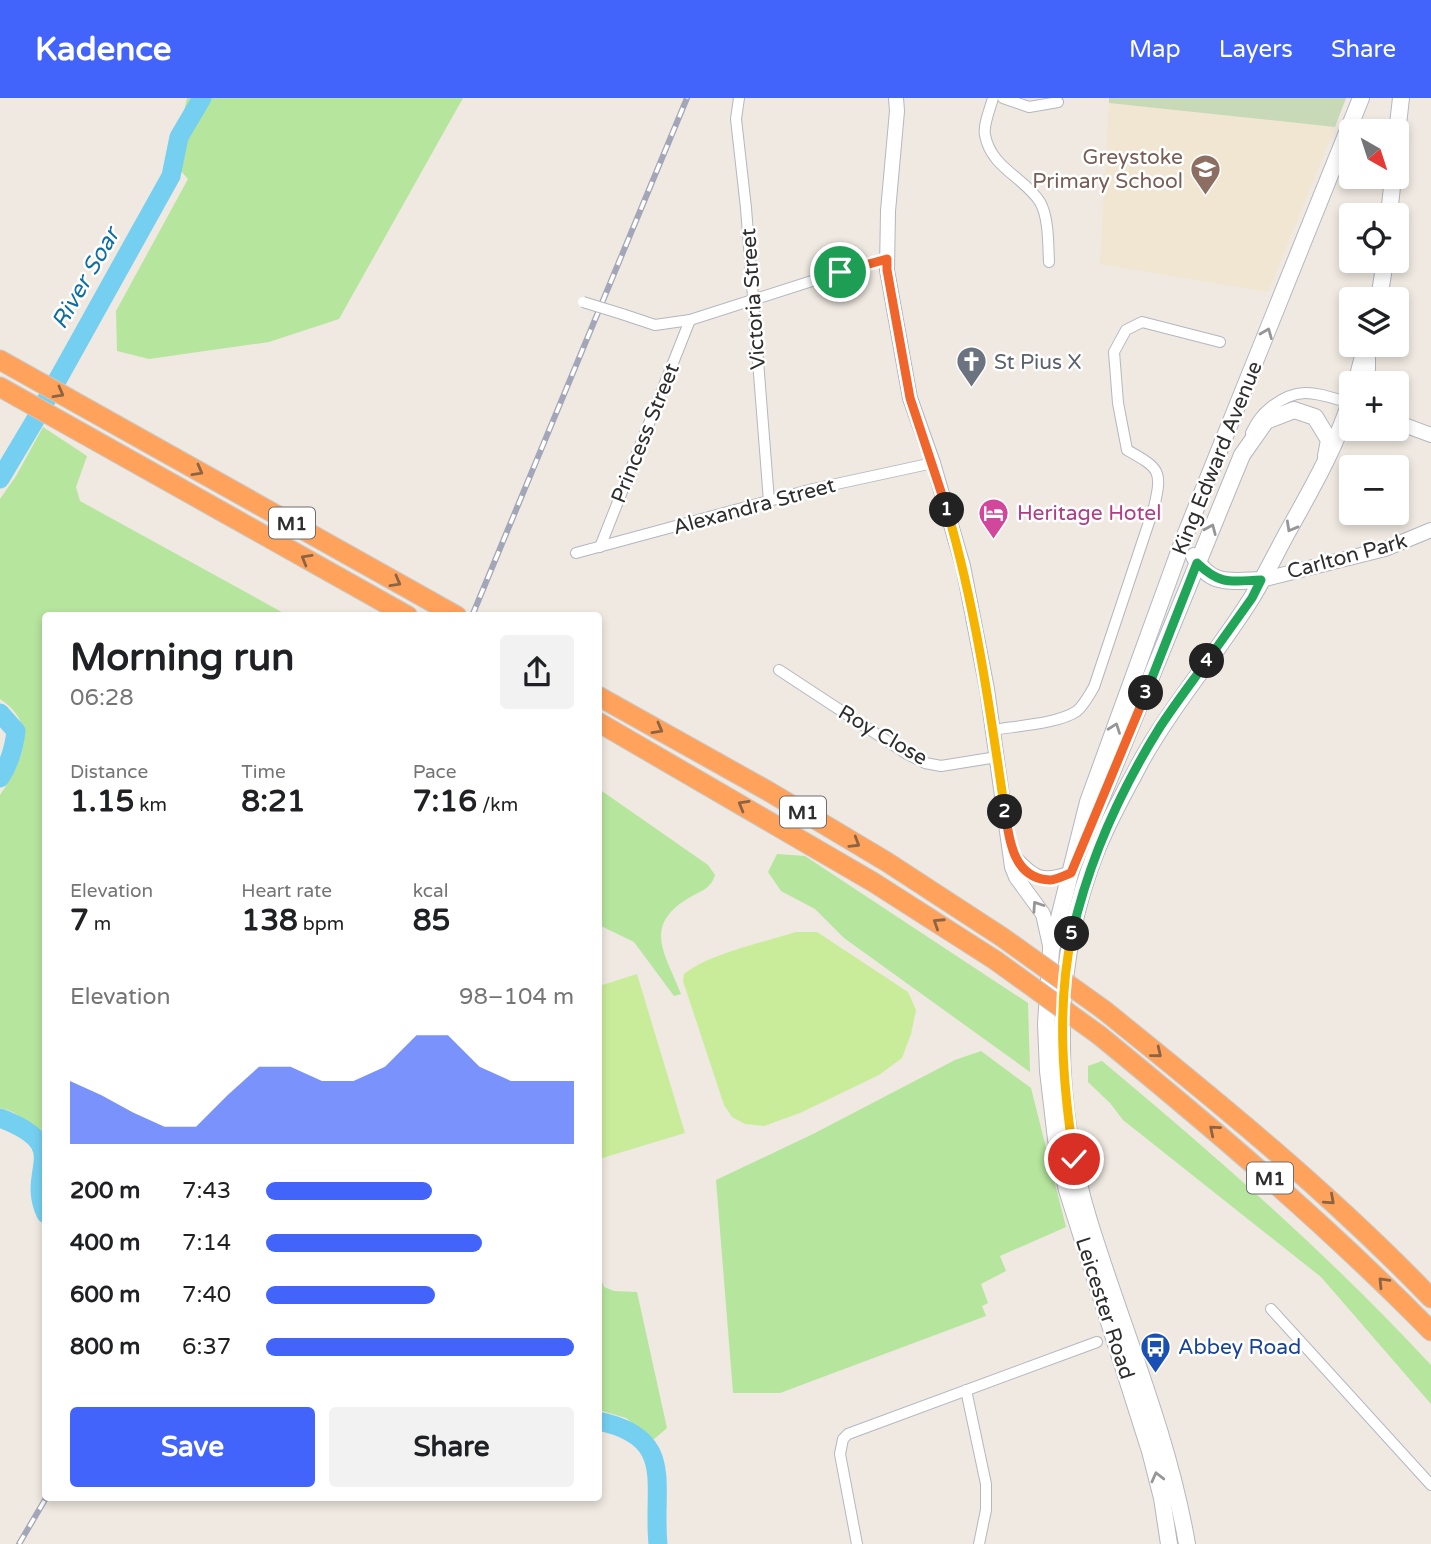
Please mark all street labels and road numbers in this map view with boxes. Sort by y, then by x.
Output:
street label: Victoria Street [736,227,771,371]
street label: King Edward Avenue [1167,357,1268,559]
street label: Princess Street [606,360,685,507]
street label: Alexandra Street [670,473,838,540]
road number: M1 [269,508,315,538]
street label: Carlton Park [1284,528,1410,585]
street label: Roy Close [834,700,932,771]
road number: M1 [780,796,826,828]
road number: M1 [1247,1162,1293,1194]
street label: Leicester Road [1070,1234,1139,1383]

